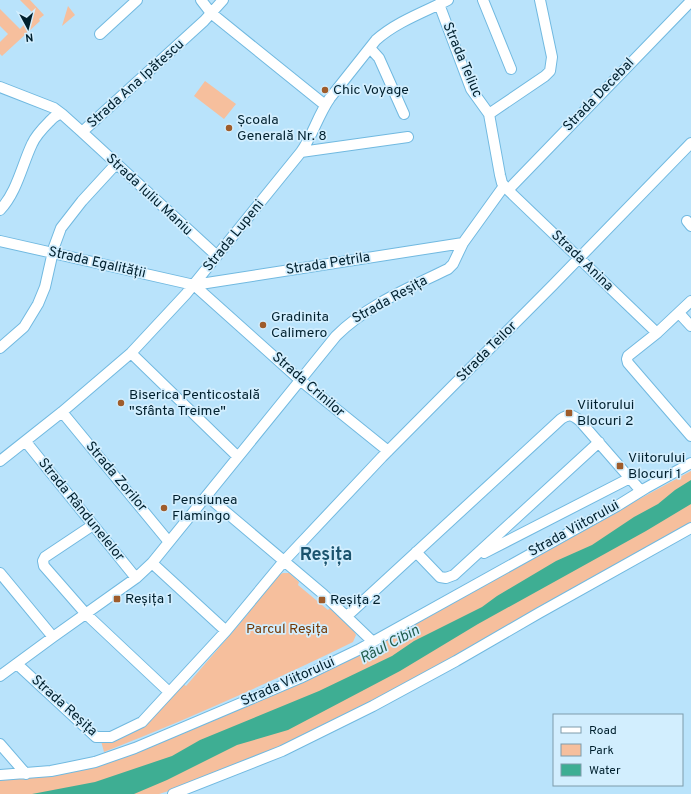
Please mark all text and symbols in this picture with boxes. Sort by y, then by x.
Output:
north arrow [8,8,48,48]
street label: Strada Teliuc [439,20,485,100]
text: N [24,30,34,44]
street label: Strada Ana Ipătescu [84,36,188,132]
street label: Strada Decebal [560,55,638,135]
place label: Chic Voyage [333,82,409,99]
marker: Chic Voyage [320,85,330,95]
place label: Școala Generală Nr. 8 [237,112,327,145]
marker: Școala Generală Nr. 8 [224,123,234,133]
street label: Strada Iuliu Maniu [102,151,196,239]
street label: Strada Lupeni [200,197,268,275]
street label: Strada Anina [547,227,617,295]
street label: Strada Egalității [47,244,147,282]
street label: Strada Petrila [285,249,371,279]
street label: Strada Reșița [349,272,431,328]
place label: Gradinita Calimero [271,309,329,342]
street label: Strada Teilor [453,318,521,386]
marker: Gradinita Calimero [258,320,268,330]
street label: Strada Crinilor [268,349,348,421]
place label: Biserica Penticostală "Sfânta Treime" [129,387,260,420]
place label: Viitorului Blocuri 2 [577,397,634,430]
marker: Biserica Penticostală "Sfânta Treime" [116,398,126,408]
marker: Viitorului Blocuri 2 [564,408,574,418]
street label: Strada Zorilor [82,438,151,516]
place label: Viitorului Blocuri 1 [628,450,685,483]
street label: Strada Rândunelelor [34,455,128,565]
marker: Viitorului Blocuri 1 [615,461,625,471]
place label: Pensiunea Flamingo [172,492,237,525]
street label: Strada Viitorului [526,497,622,561]
marker: Pensiunea Flamingo [159,503,169,513]
district label: Reșița [300,544,352,567]
place label: Reșița 1 [125,591,173,608]
place label: Reșița 2 [330,592,381,609]
marker: Reșița 1 [112,594,122,604]
marker: Reșița 2 [317,595,327,605]
park label: Parcul Reșița [246,621,328,638]
water label: Râul Cibin [357,621,423,669]
street label: Strada Viitorului [238,654,338,710]
street label: Strada Reșița [27,672,101,740]
legend [553,714,683,786]
text: Road [589,723,617,739]
text: Park [589,743,614,759]
text: Water [589,763,621,779]

